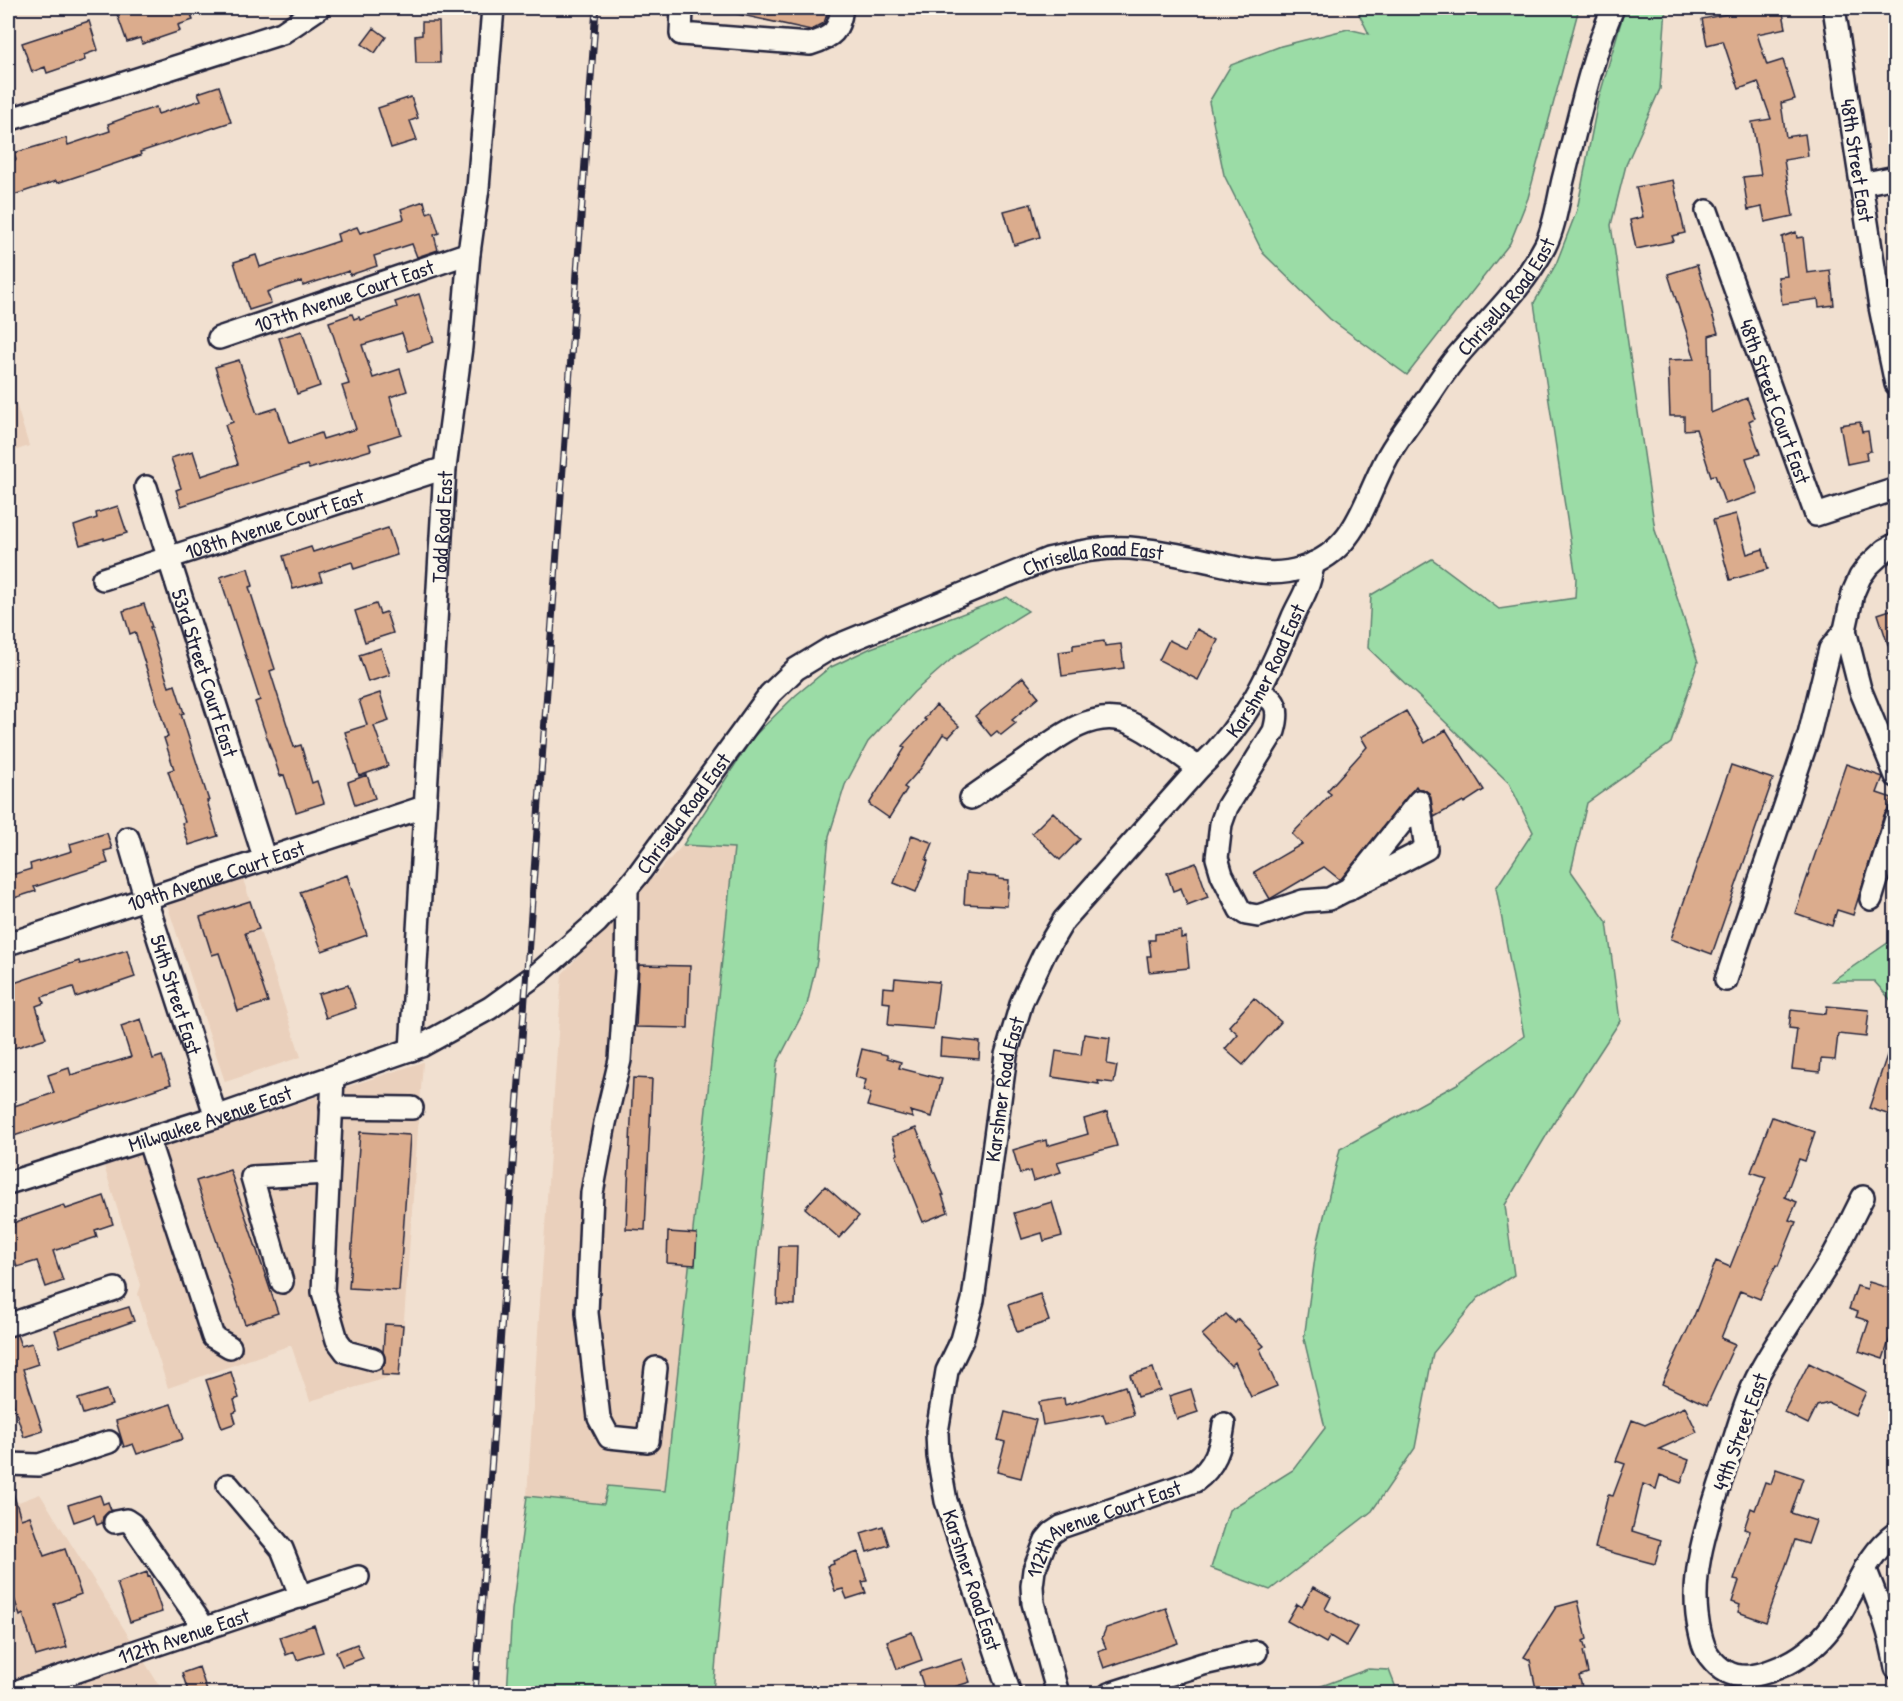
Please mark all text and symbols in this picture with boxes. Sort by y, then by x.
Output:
street label: 48th Street East [1834,96,1881,225]
street label: Chrisella Road East [1450,232,1562,362]
street label: 107th Avenue Court East [250,251,438,339]
street label: 48th Street Court East [1732,315,1818,488]
street label: Todd Road East [424,470,459,583]
street label: 108th Avenue Court East [181,481,368,566]
street label: Chrisella Road East [1017,533,1166,583]
street label: 53rd Street Court East [165,585,246,761]
street label: Karshner Road East [1218,598,1312,743]
street label: Chrisella Road East [629,746,737,880]
street label: 109th Avenue Court East [124,833,309,918]
street label: 54th Street East [144,931,210,1059]
street label: Karshner Road East [977,1012,1031,1164]
street label: Milwaukee Avenue East [124,1077,296,1158]
street label: 49th Street East [1705,1369,1775,1495]
street label: 112th Avenue Court East [1019,1472,1186,1579]
street label: Karshner Road East [935,1506,1009,1655]
street label: 112th Avenue East [114,1600,254,1671]

